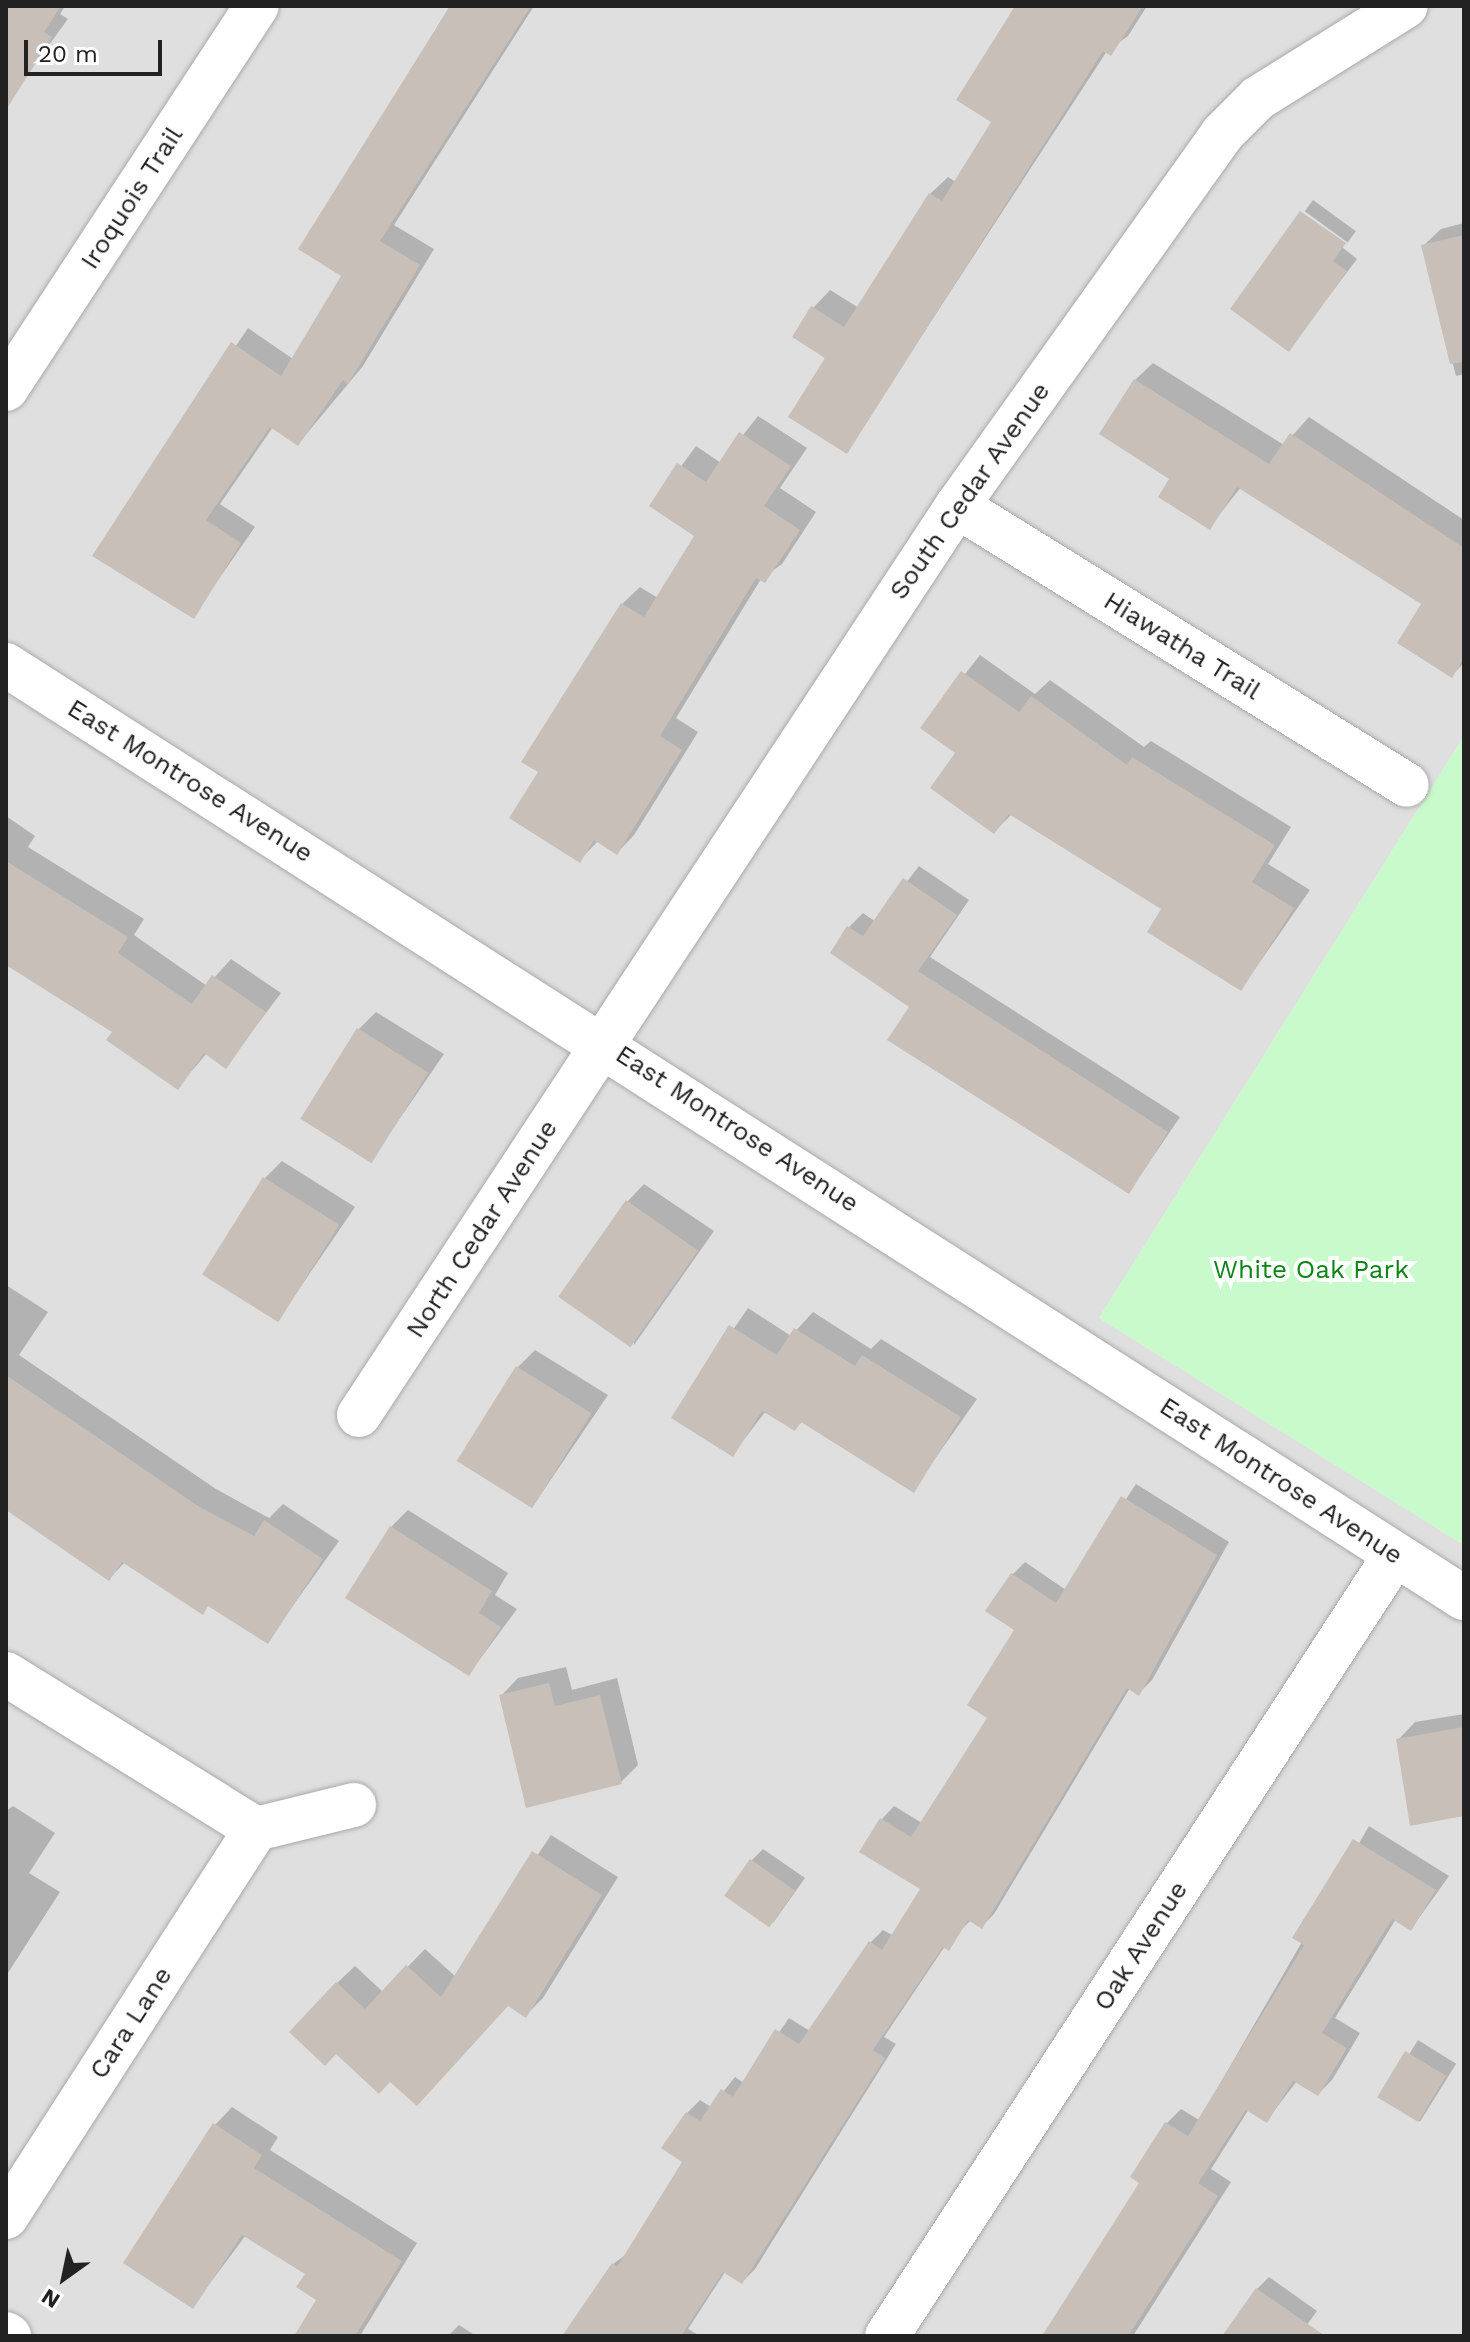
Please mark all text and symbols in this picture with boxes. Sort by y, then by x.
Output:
scale bar [28,24,166,74]
text: 20 m [38,40,98,68]
street label: Iroquois Trail [74,121,190,275]
street label: South Cedar Avenue [883,376,1057,606]
street label: Hiawatha Trail [1097,585,1267,707]
street label: East Montrose Avenue [61,692,319,870]
street label: East Montrose Avenue [609,1038,865,1220]
street label: North Cedar Avenue [399,1113,565,1345]
park label: White Oak Park [1213,1254,1409,1286]
street label: East Montrose Avenue [1153,1390,1409,1572]
street label: Oak Avenue [1087,1875,1195,2017]
street label: Cara Lane [83,1961,179,2085]
north arrow [24,2238,104,2318]
text: N [37,2284,64,2313]

